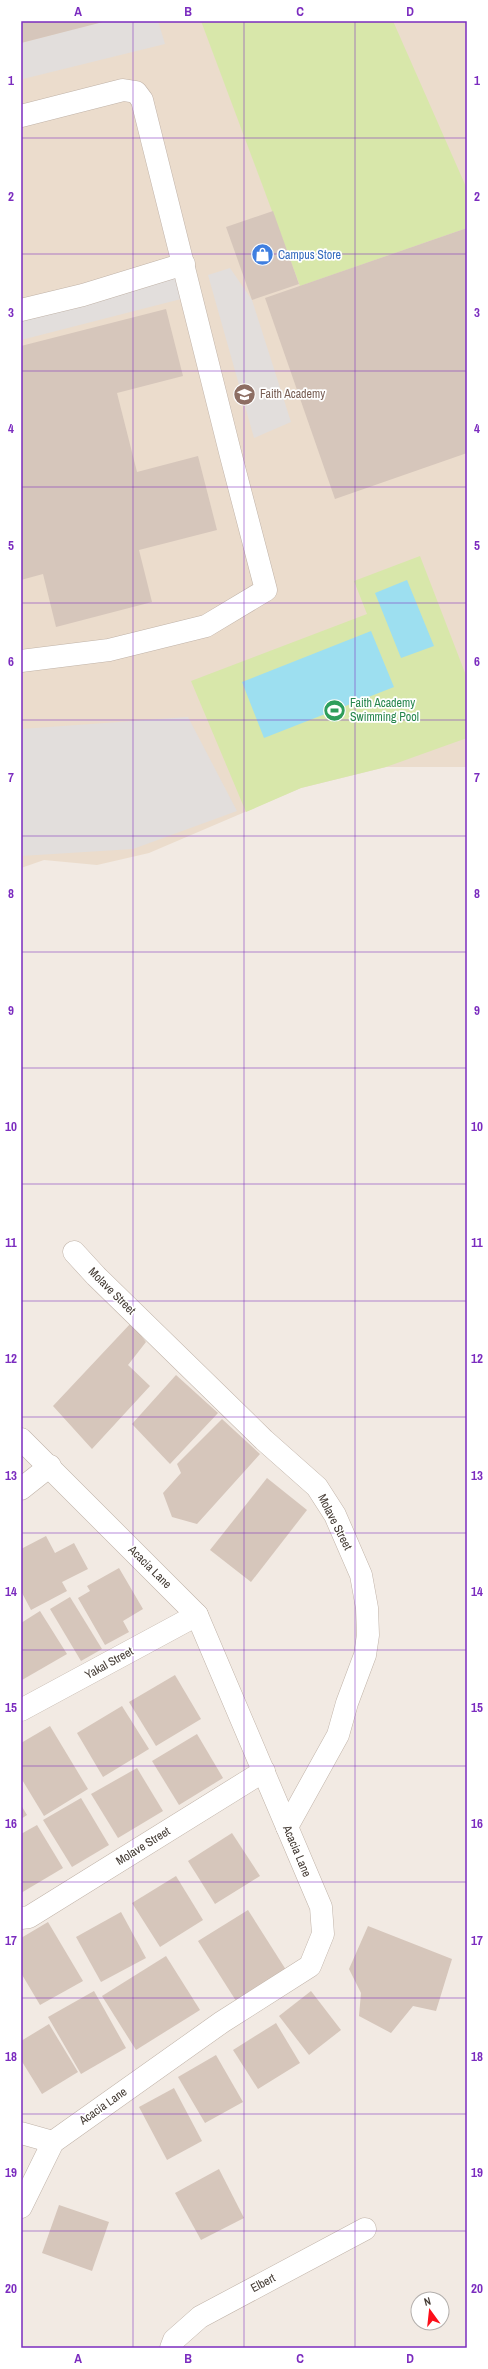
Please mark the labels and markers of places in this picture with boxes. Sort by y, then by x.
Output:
shop icon: Campus Store [249,242,275,268]
place label: Campus Store [278,247,341,263]
school or university icon: Faith Academy [231,381,257,407]
place label: Faith Academy [260,386,325,402]
place label: Faith Academy Swimming Pool [350,695,419,725]
sports icon: Faith Academy Swimming Pool [322,697,348,723]

